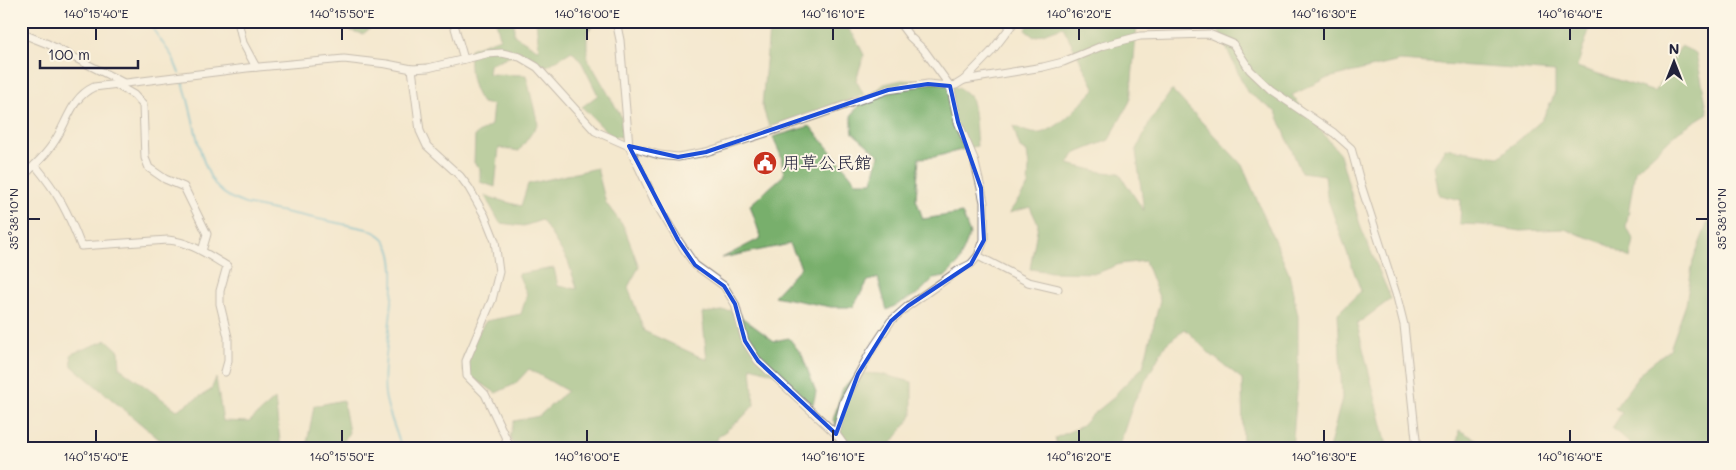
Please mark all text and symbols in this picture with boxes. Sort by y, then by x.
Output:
text: 140°15'40"E [63,5,129,21]
text: 140°15'50"E [310,5,375,21]
text: 140°16'00"E [554,5,620,21]
text: 140°16'10"E [801,5,865,21]
text: 140°16'20"E [1047,5,1112,21]
text: 140°16'30"E [1291,5,1357,21]
text: 140°16'40"E [1537,5,1603,21]
scale bar [40,38,138,70]
north arrow [1648,38,1698,88]
text: N [1669,39,1679,58]
text: 100 m [48,44,90,64]
public building icon: 用草公民館 [752,150,778,176]
place label: 用草公民館 [782,150,872,174]
text: 35°38'10"N [5,188,21,250]
text: 35°38'10"N [1713,188,1729,250]
text: 140°15'40"E [63,448,129,464]
text: 140°15'50"E [310,448,375,464]
text: 140°16'00"E [554,448,620,464]
text: 140°16'10"E [801,448,865,464]
text: 140°16'20"E [1047,448,1112,464]
text: 140°16'30"E [1291,448,1357,464]
text: 140°16'40"E [1537,448,1603,464]

